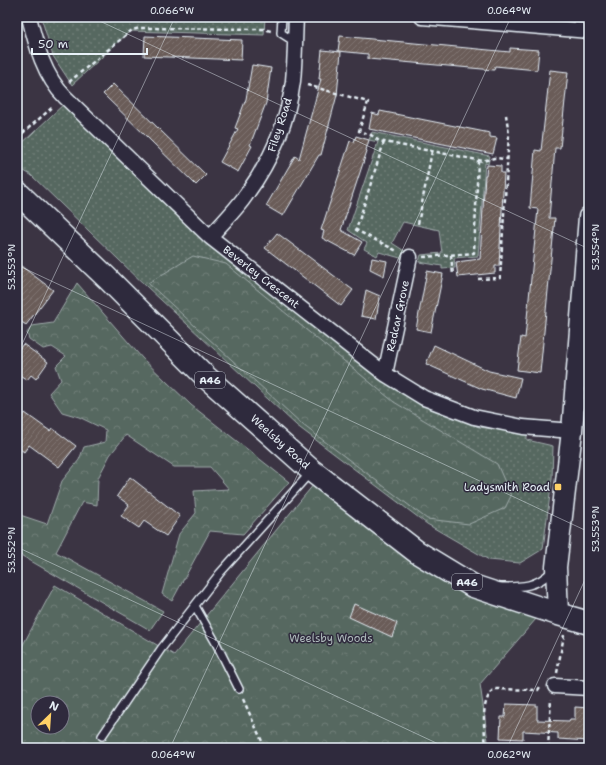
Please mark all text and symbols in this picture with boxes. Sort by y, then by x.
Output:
text: 0.066°W [150,4,194,17]
text: 0.064°W [487,4,531,17]
scale bar [32,30,147,56]
text: 50 m [38,36,68,52]
street label: Filey Road [264,96,296,154]
text: 53.554°N [589,224,602,270]
street label: Beverley Crescent [219,242,303,312]
text: 53.553°N [5,244,18,290]
street label: Redcar Grove [383,279,413,353]
road number: A46 [195,372,225,388]
street label: Weelsby Road [247,411,313,473]
place label: Ladysmith Road [464,480,550,495]
marker: Ladysmith Road [553,482,563,492]
text: 53.553°N [589,506,602,552]
text: 53.552°N [5,527,18,573]
road number: A46 [452,574,482,590]
park label: Weelsby Woods [289,631,373,646]
north arrow [30,695,70,735]
text: N [47,698,61,715]
text: 0.064°W [151,748,195,761]
text: 0.062°W [487,748,531,761]

